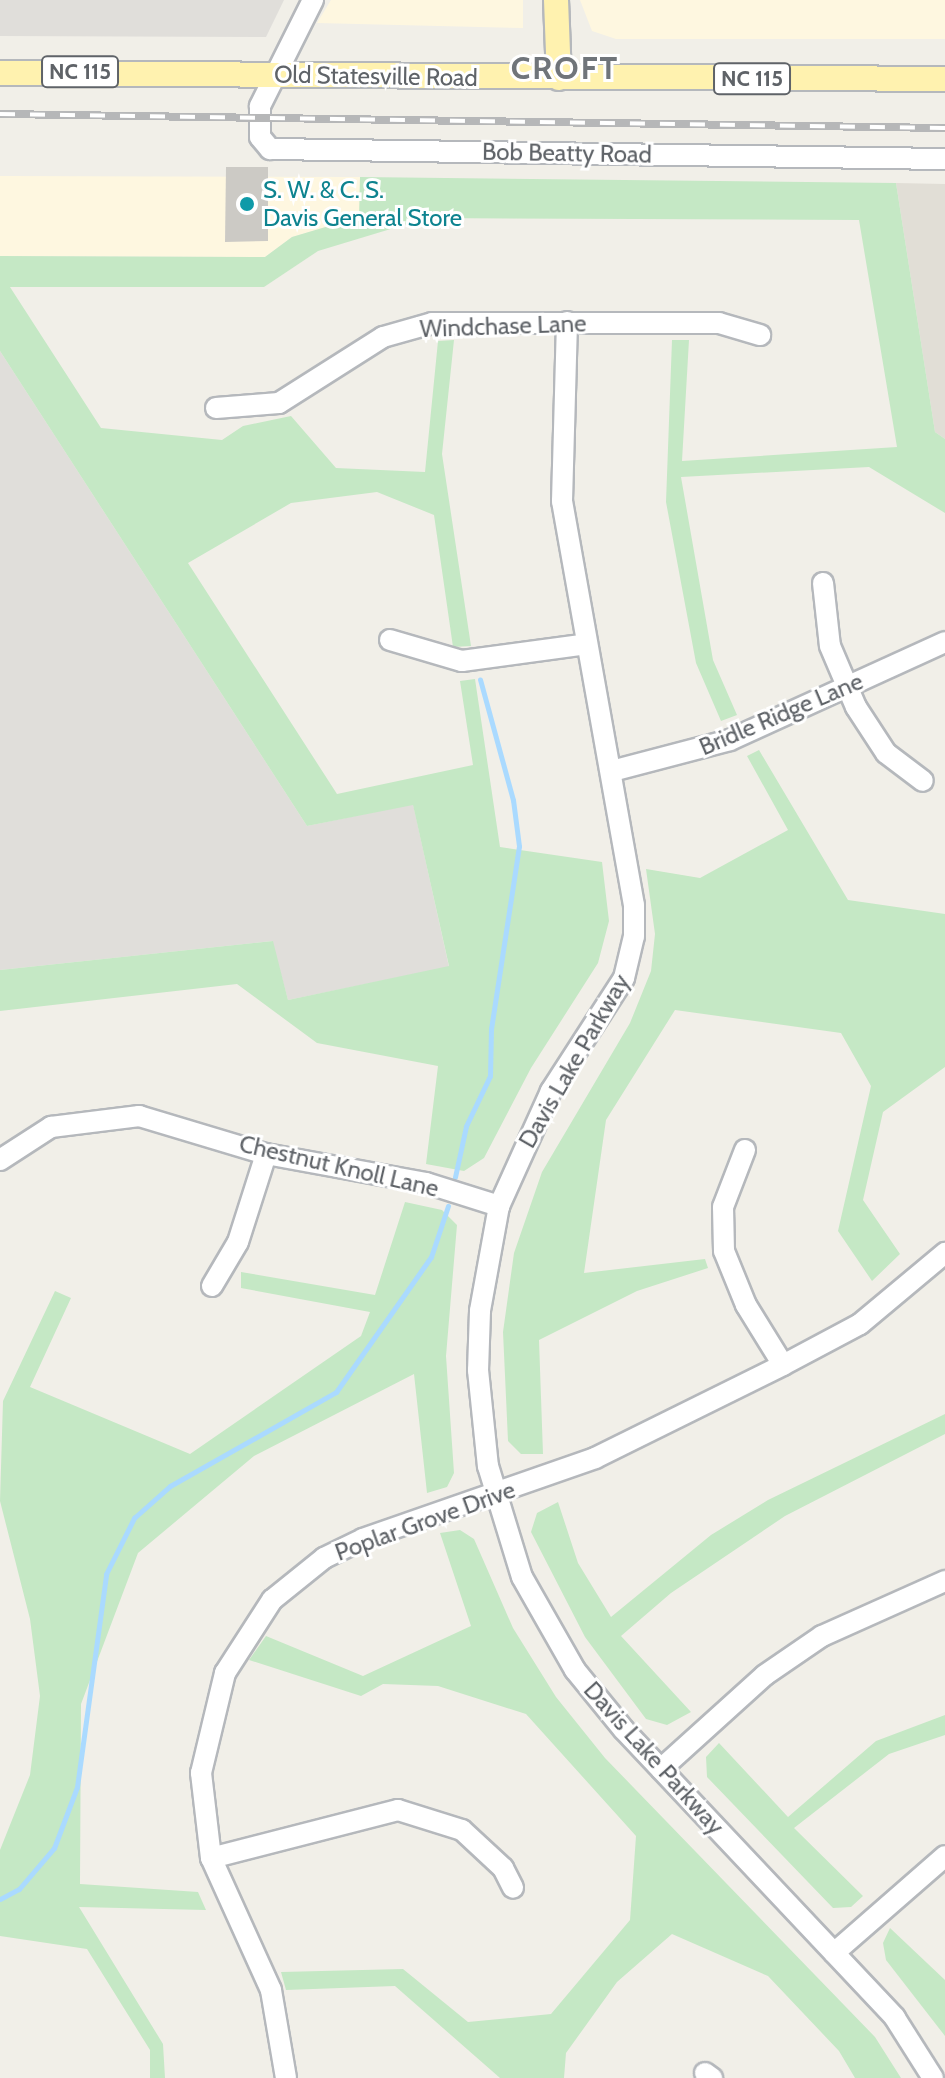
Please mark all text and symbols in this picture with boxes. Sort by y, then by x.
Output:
district label: CROFT [511,49,619,87]
road number: NC 115 [40,54,120,90]
street label: Old Statesville Road [274,60,478,92]
road number: NC 115 [712,61,792,97]
street label: Bob Beatty Road [482,137,652,169]
place label: S. W. & C. S. Davis General Store [263,176,462,232]
marker: S. W. & C. S. Davis General Store [238,195,256,213]
street label: Windchase Lane [419,309,587,343]
street label: Bridle Ridge Lane [695,667,867,761]
street label: Davis Lake Parkway [513,969,635,1153]
street label: Chestnut Knoll Lane [236,1129,442,1203]
street label: Poplar Grove Drive [331,1475,519,1567]
street label: Davis Lake Parkway [578,1676,730,1840]

